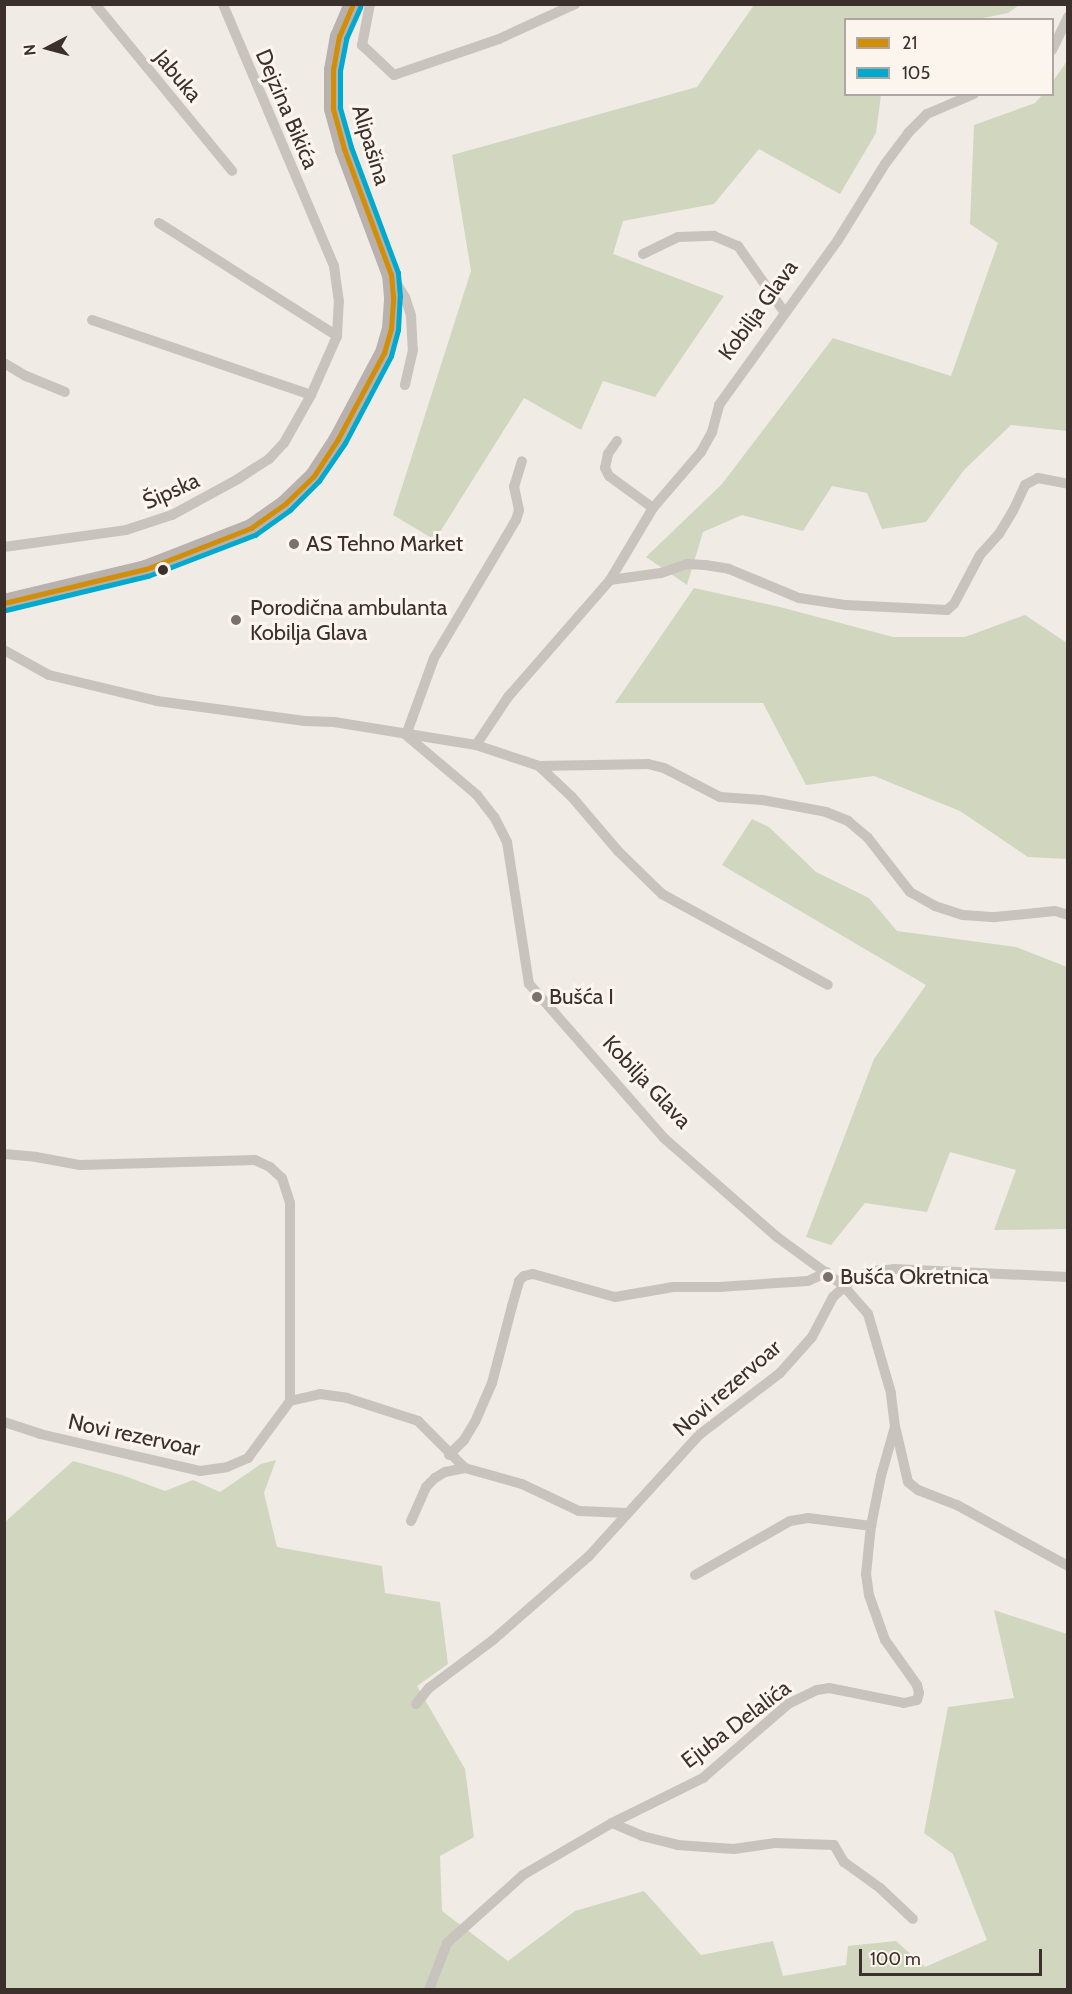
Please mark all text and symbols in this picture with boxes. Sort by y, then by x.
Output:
north arrow [18,18,78,78]
legend [844,18,1054,96]
text: 21 [902,32,917,54]
text: N [20,43,40,57]
street label: Jabuka [149,45,207,107]
street label: Dejzina Bikića [250,45,324,173]
text: 105 [902,62,930,84]
street label: Alipašina [346,102,396,188]
street label: Kobilja Glava [713,255,803,365]
street label: Šipska [139,467,203,515]
place label: AS Tehno Market [306,531,463,557]
marker: AS Tehno Market [287,537,301,551]
unlabelled marker [157,564,169,576]
place label: Porodična ambulanta Kobilja Glava [250,594,447,646]
marker: Porodična ambulanta Kobilja Glava [227,611,245,629]
place label: Bušća I [549,984,614,1010]
marker: Bušća I [530,990,544,1004]
street label: Kobilja Glava [597,1030,697,1134]
place label: Bušća Okretnica [840,1264,989,1290]
marker: Bušća Okretnica [821,1270,835,1284]
street label: Novi rezervoar [668,1334,786,1442]
street label: Novi rezervoar [66,1408,202,1462]
street label: Ejuba Delalića [676,1674,796,1774]
scale bar [862,1937,1045,1975]
text: 100 m [870,1948,921,1970]

